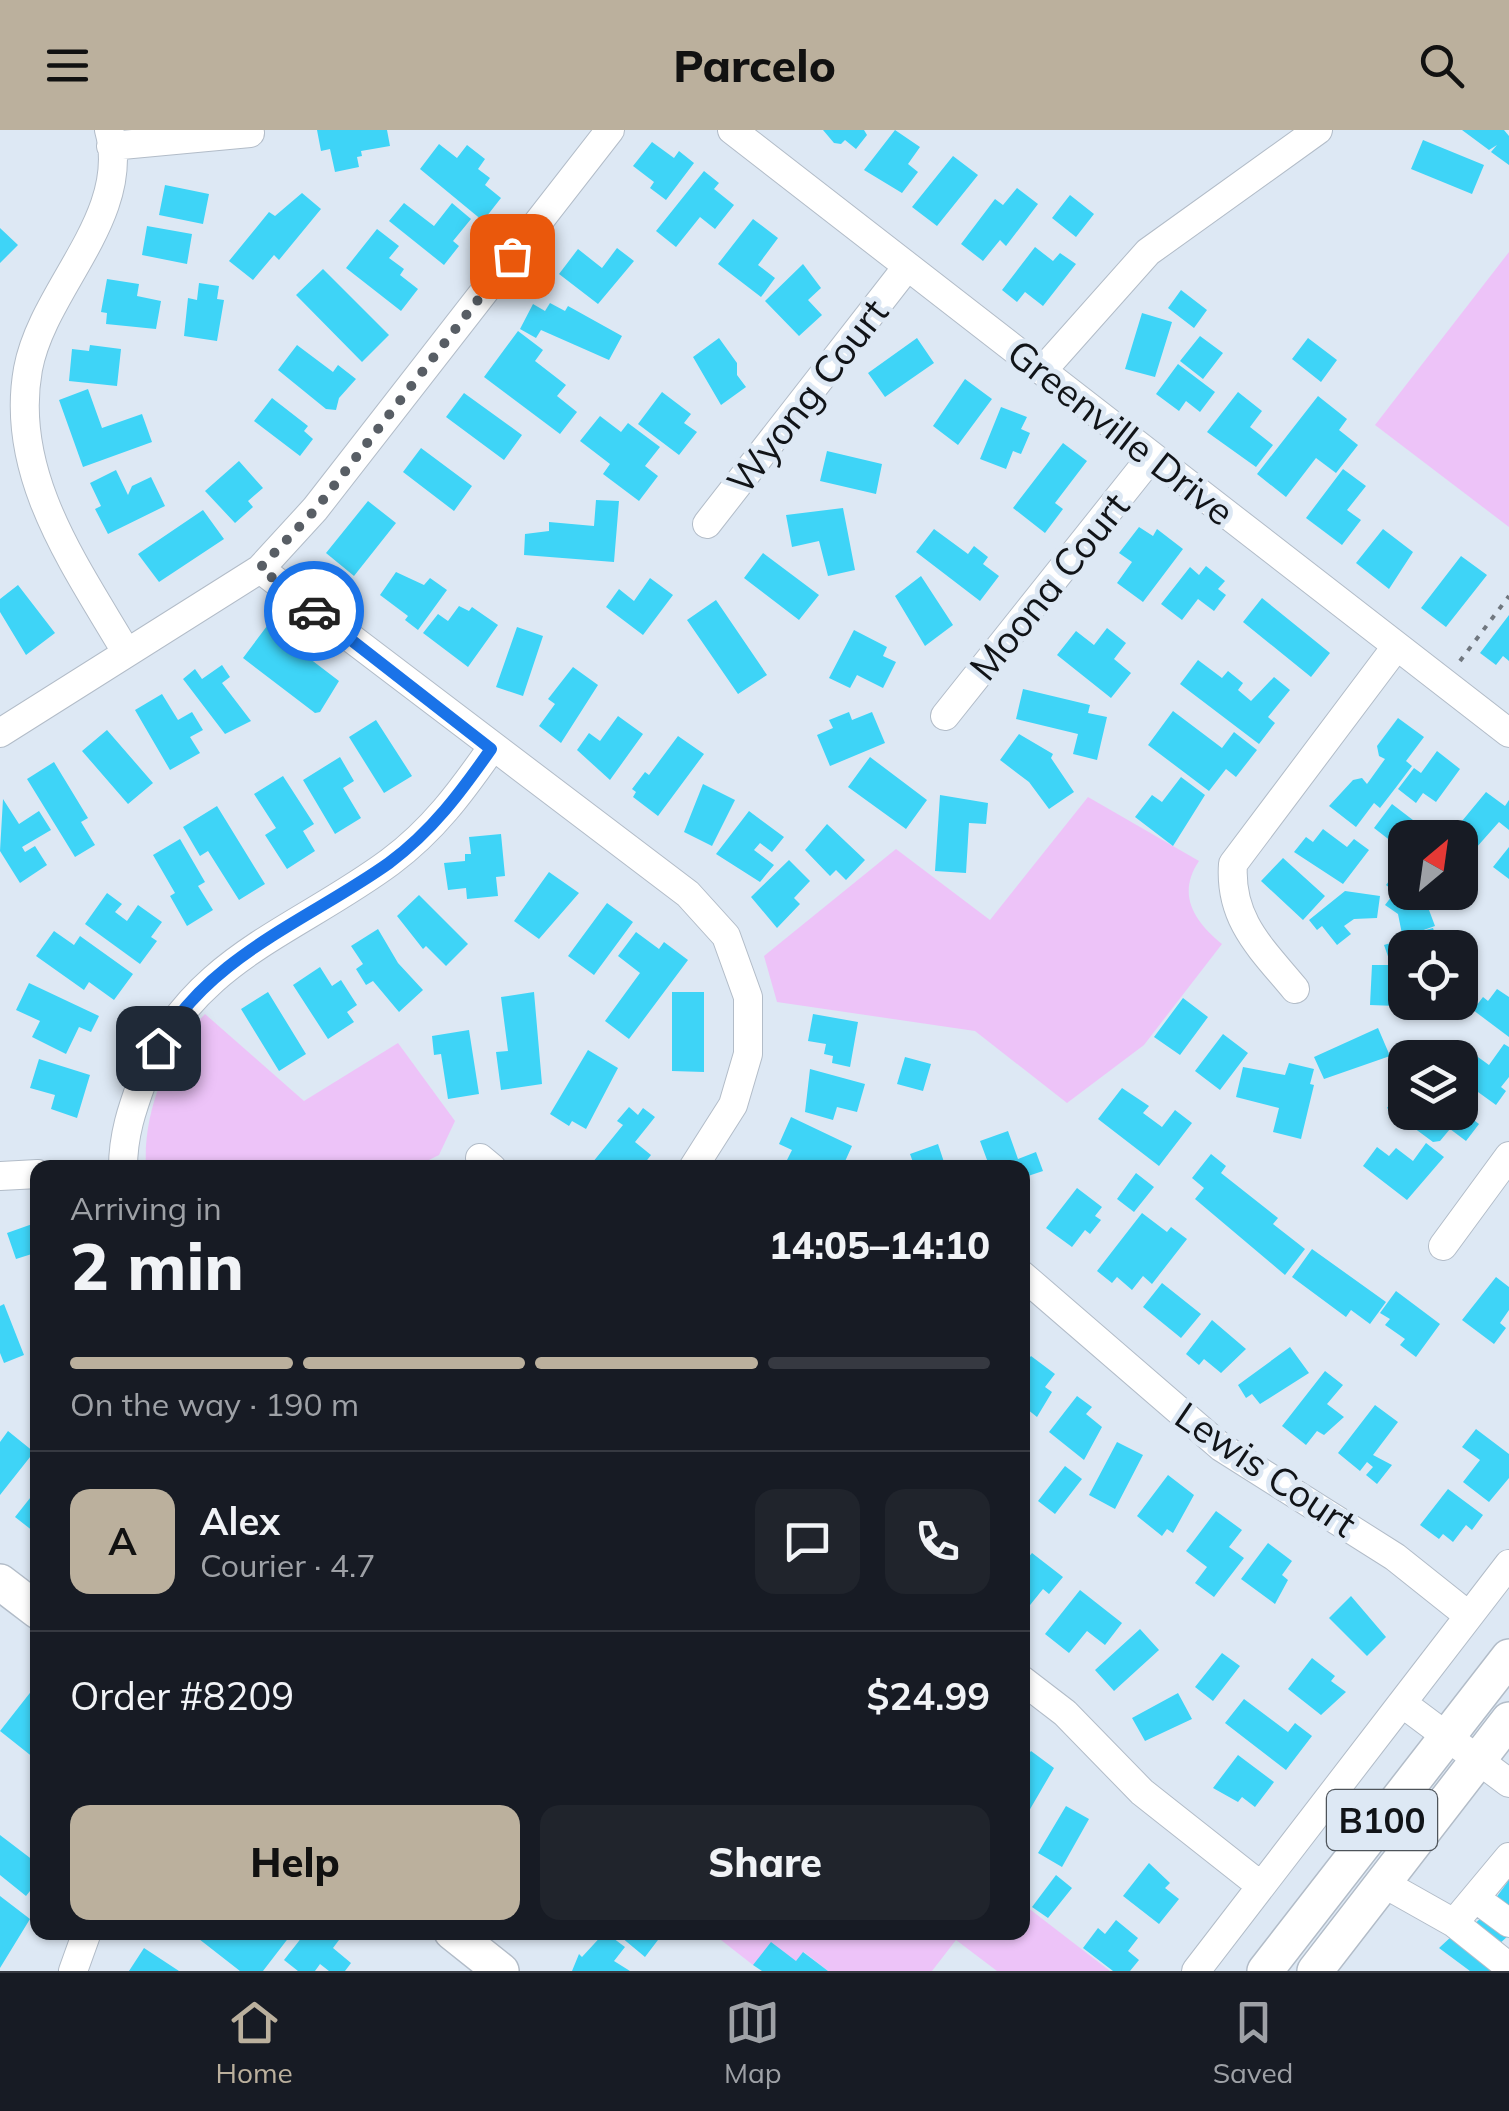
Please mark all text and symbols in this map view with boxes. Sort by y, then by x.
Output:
text: Parcelo [673,37,836,93]
icon: menu [40,38,95,93]
icon: search [1414,38,1469,93]
pin [470,214,555,299]
icon: bag [485,229,540,284]
street label: Wyong Court [716,289,898,503]
street label: Greenville Drive [998,329,1244,535]
street label: Moona Court [959,483,1139,689]
courier [264,561,364,661]
icon: car [287,584,342,639]
north arrow [1388,820,1478,910]
map controls [1388,820,1478,1130]
button: locate [1388,930,1478,1020]
pin [116,1006,201,1091]
icon: home [131,1021,186,1076]
button: layers [1388,1040,1478,1130]
text: Arriving in [70,1188,222,1228]
text: 14:05–14:10 [769,1221,990,1269]
text: 2 min [70,1225,244,1306]
text: On the way · 190 m [70,1384,359,1424]
street label: Lewis Court [1166,1391,1366,1547]
button: chat [755,1489,860,1594]
button: phone [885,1489,990,1594]
text: Alex [200,1497,280,1545]
text: A [108,1517,137,1565]
text: Courier · 4.7 [200,1545,376,1585]
text: Order #8209 [70,1672,294,1720]
text: $24.99 [867,1672,990,1720]
road number: B100 [1327,1790,1437,1850]
button: Help [70,1805,520,1920]
button: Share [540,1805,990,1920]
tab: Home [216,1995,293,2090]
tab: Map [724,1995,782,2090]
tab: Saved [1213,1995,1293,2090]

